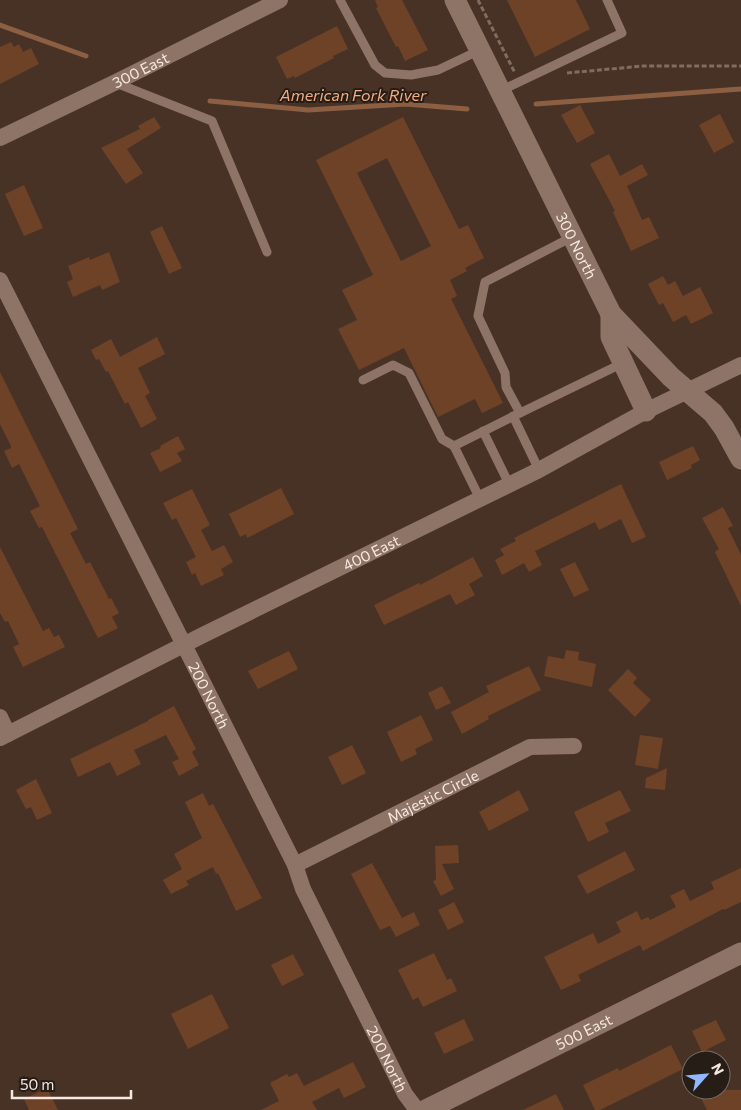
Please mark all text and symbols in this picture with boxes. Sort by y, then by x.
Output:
street label: 300 East [109,48,172,91]
water label: American Fork River [279,85,427,104]
street label: 300 North [553,209,601,282]
street label: 400 East [340,531,403,574]
street label: 200 North [185,659,234,731]
street label: Majestic Circle [384,765,481,826]
street label: 500 East [552,1010,615,1053]
street label: 200 North [363,1023,411,1095]
north arrow [681,1050,731,1100]
text: N [708,1060,728,1077]
scale bar [12,1068,131,1100]
text: 50 m [20,1075,54,1093]

